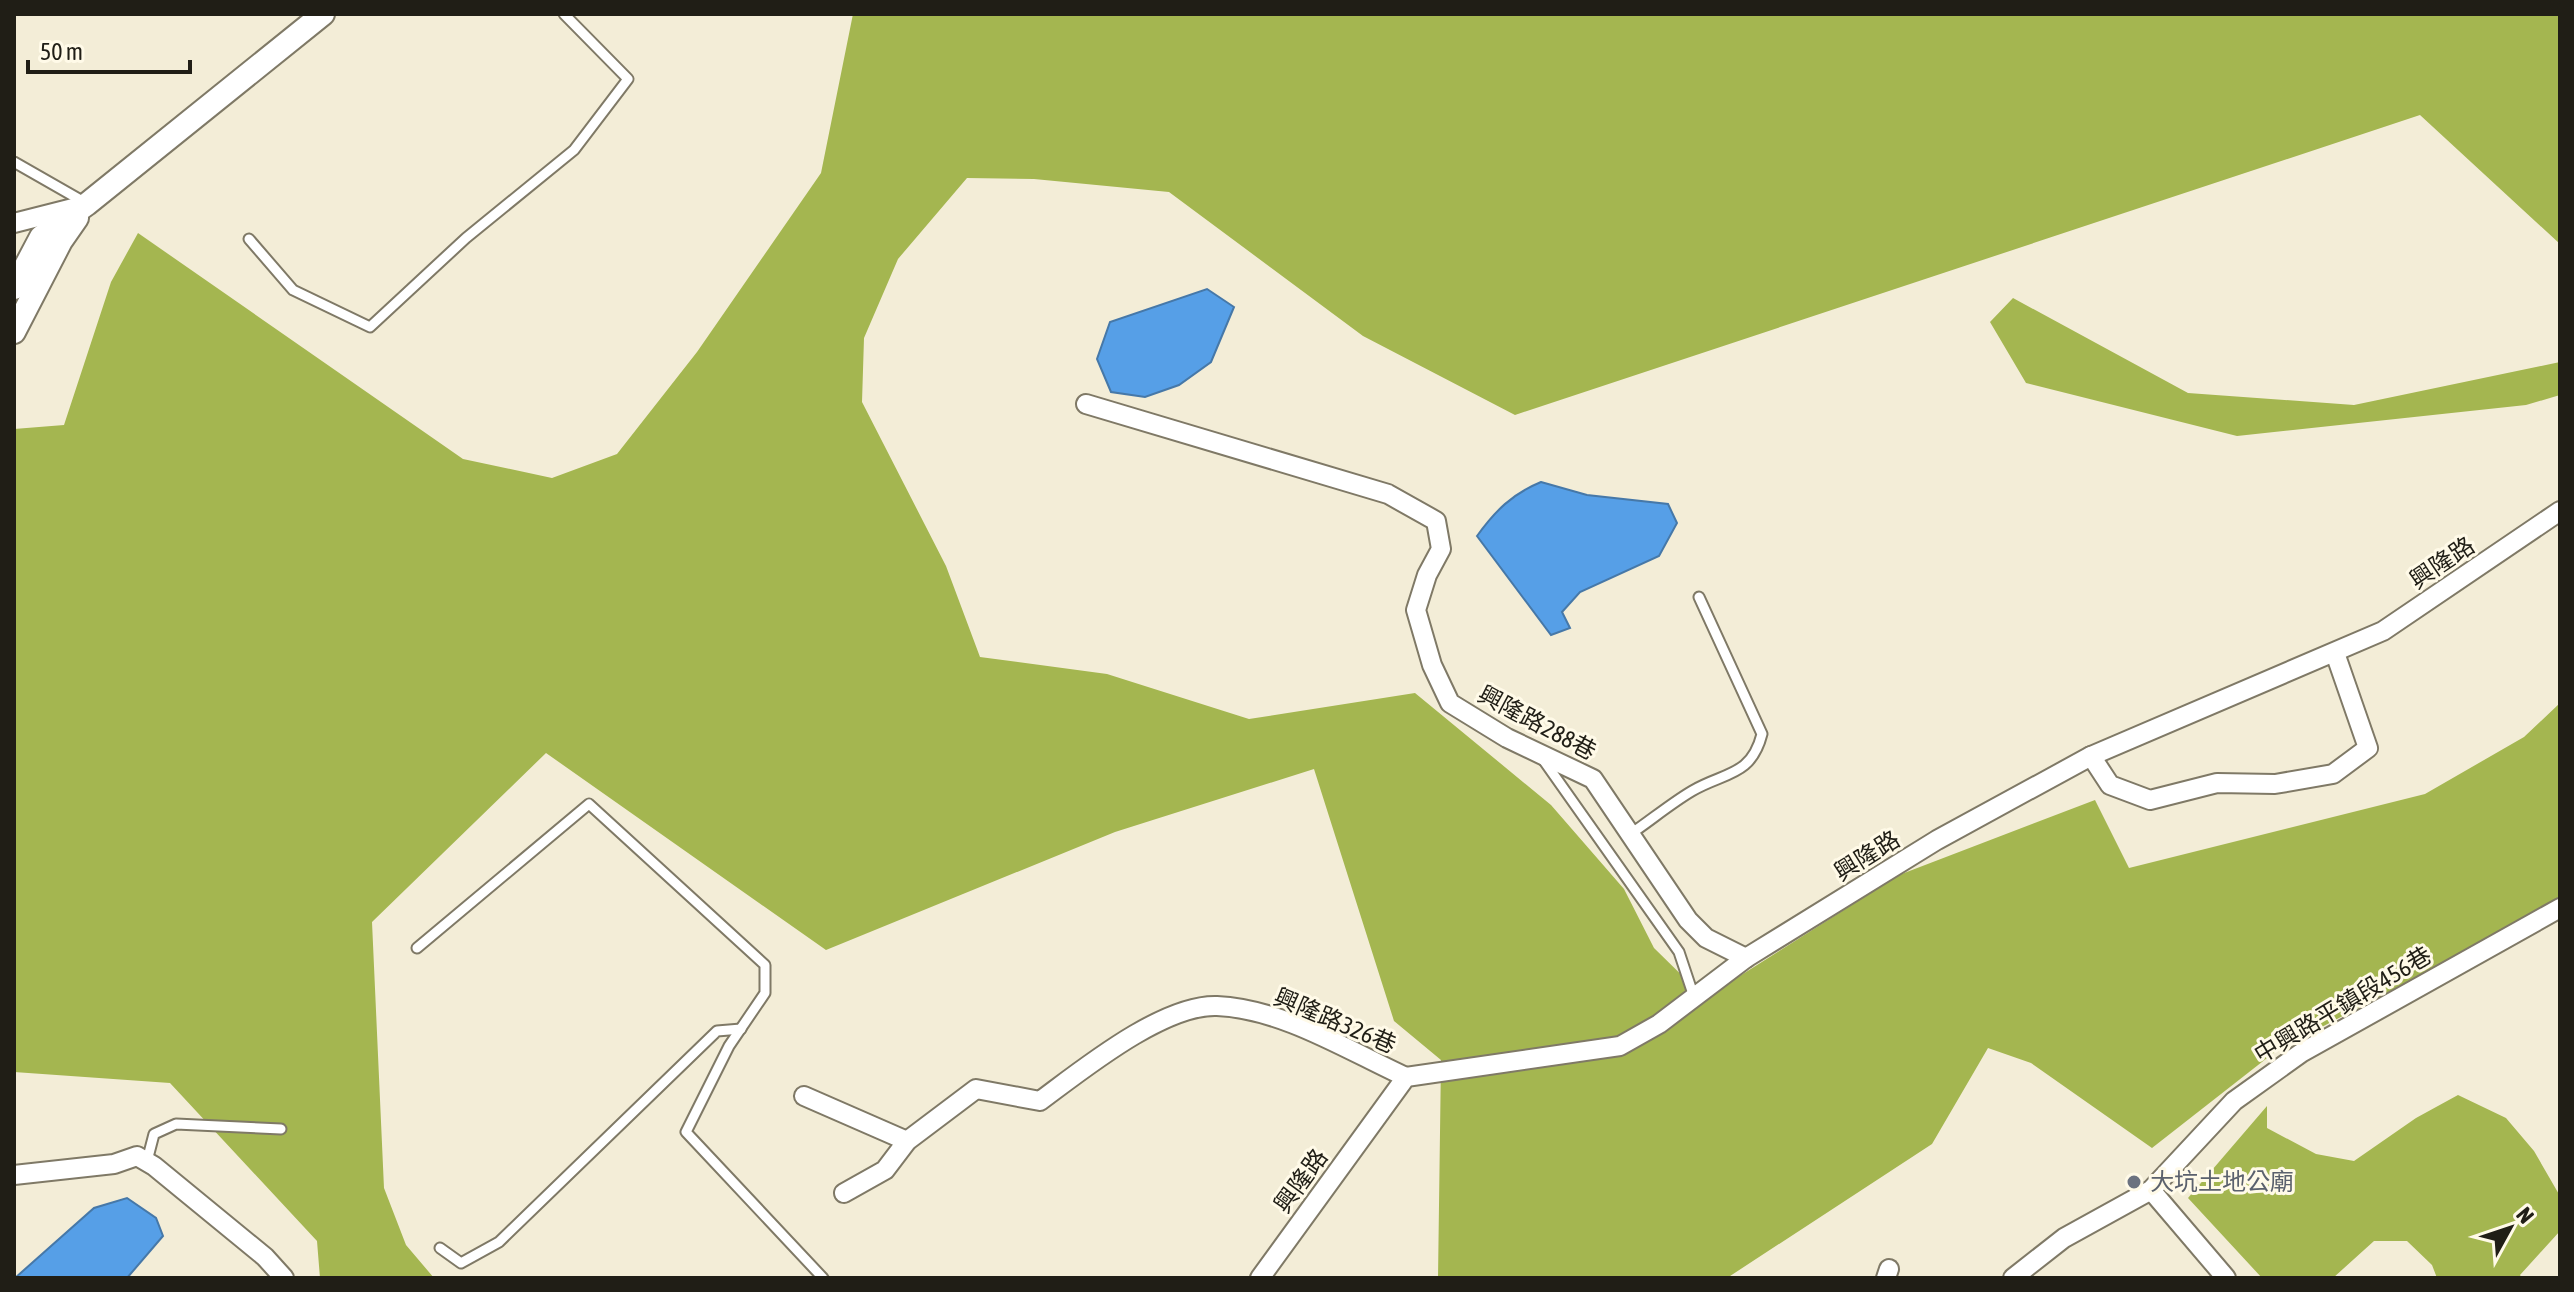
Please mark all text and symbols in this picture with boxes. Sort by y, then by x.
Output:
scale bar [28,24,190,74]
text: 50 m [40,38,83,65]
street label: 興隆路 [2404,531,2479,594]
street label: 興隆路288巷 [1474,680,1601,765]
street label: 興隆路 [1829,825,1904,886]
street label: 中興路平鎮段456巷 [2249,941,2436,1068]
street label: 興隆路326巷 [1270,983,1400,1058]
street label: 興隆路 [1269,1144,1333,1218]
place label: 大坑土地公廟 [2150,1168,2294,1195]
marker: 大坑土地公廟 [2125,1173,2143,1191]
north arrow [2470,1188,2550,1268]
text: N [2511,1202,2539,1228]

